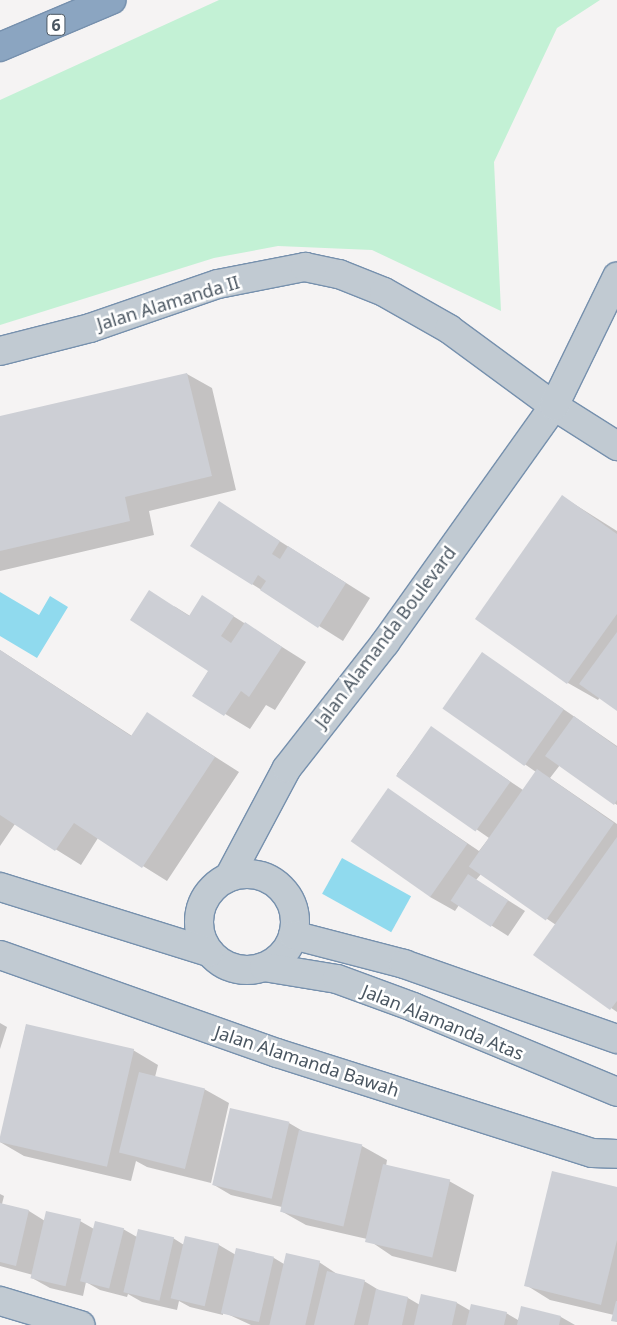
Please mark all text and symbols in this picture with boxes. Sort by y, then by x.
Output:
road number: 6 [46,12,66,38]
street label: Jalan Alamanda II [94,271,242,335]
street label: Jalan Alamanda Boulevard [310,542,460,732]
street label: Jalan Alamanda Atas [359,980,527,1064]
street label: Jalan Alamanda Bawah [212,1021,402,1101]

